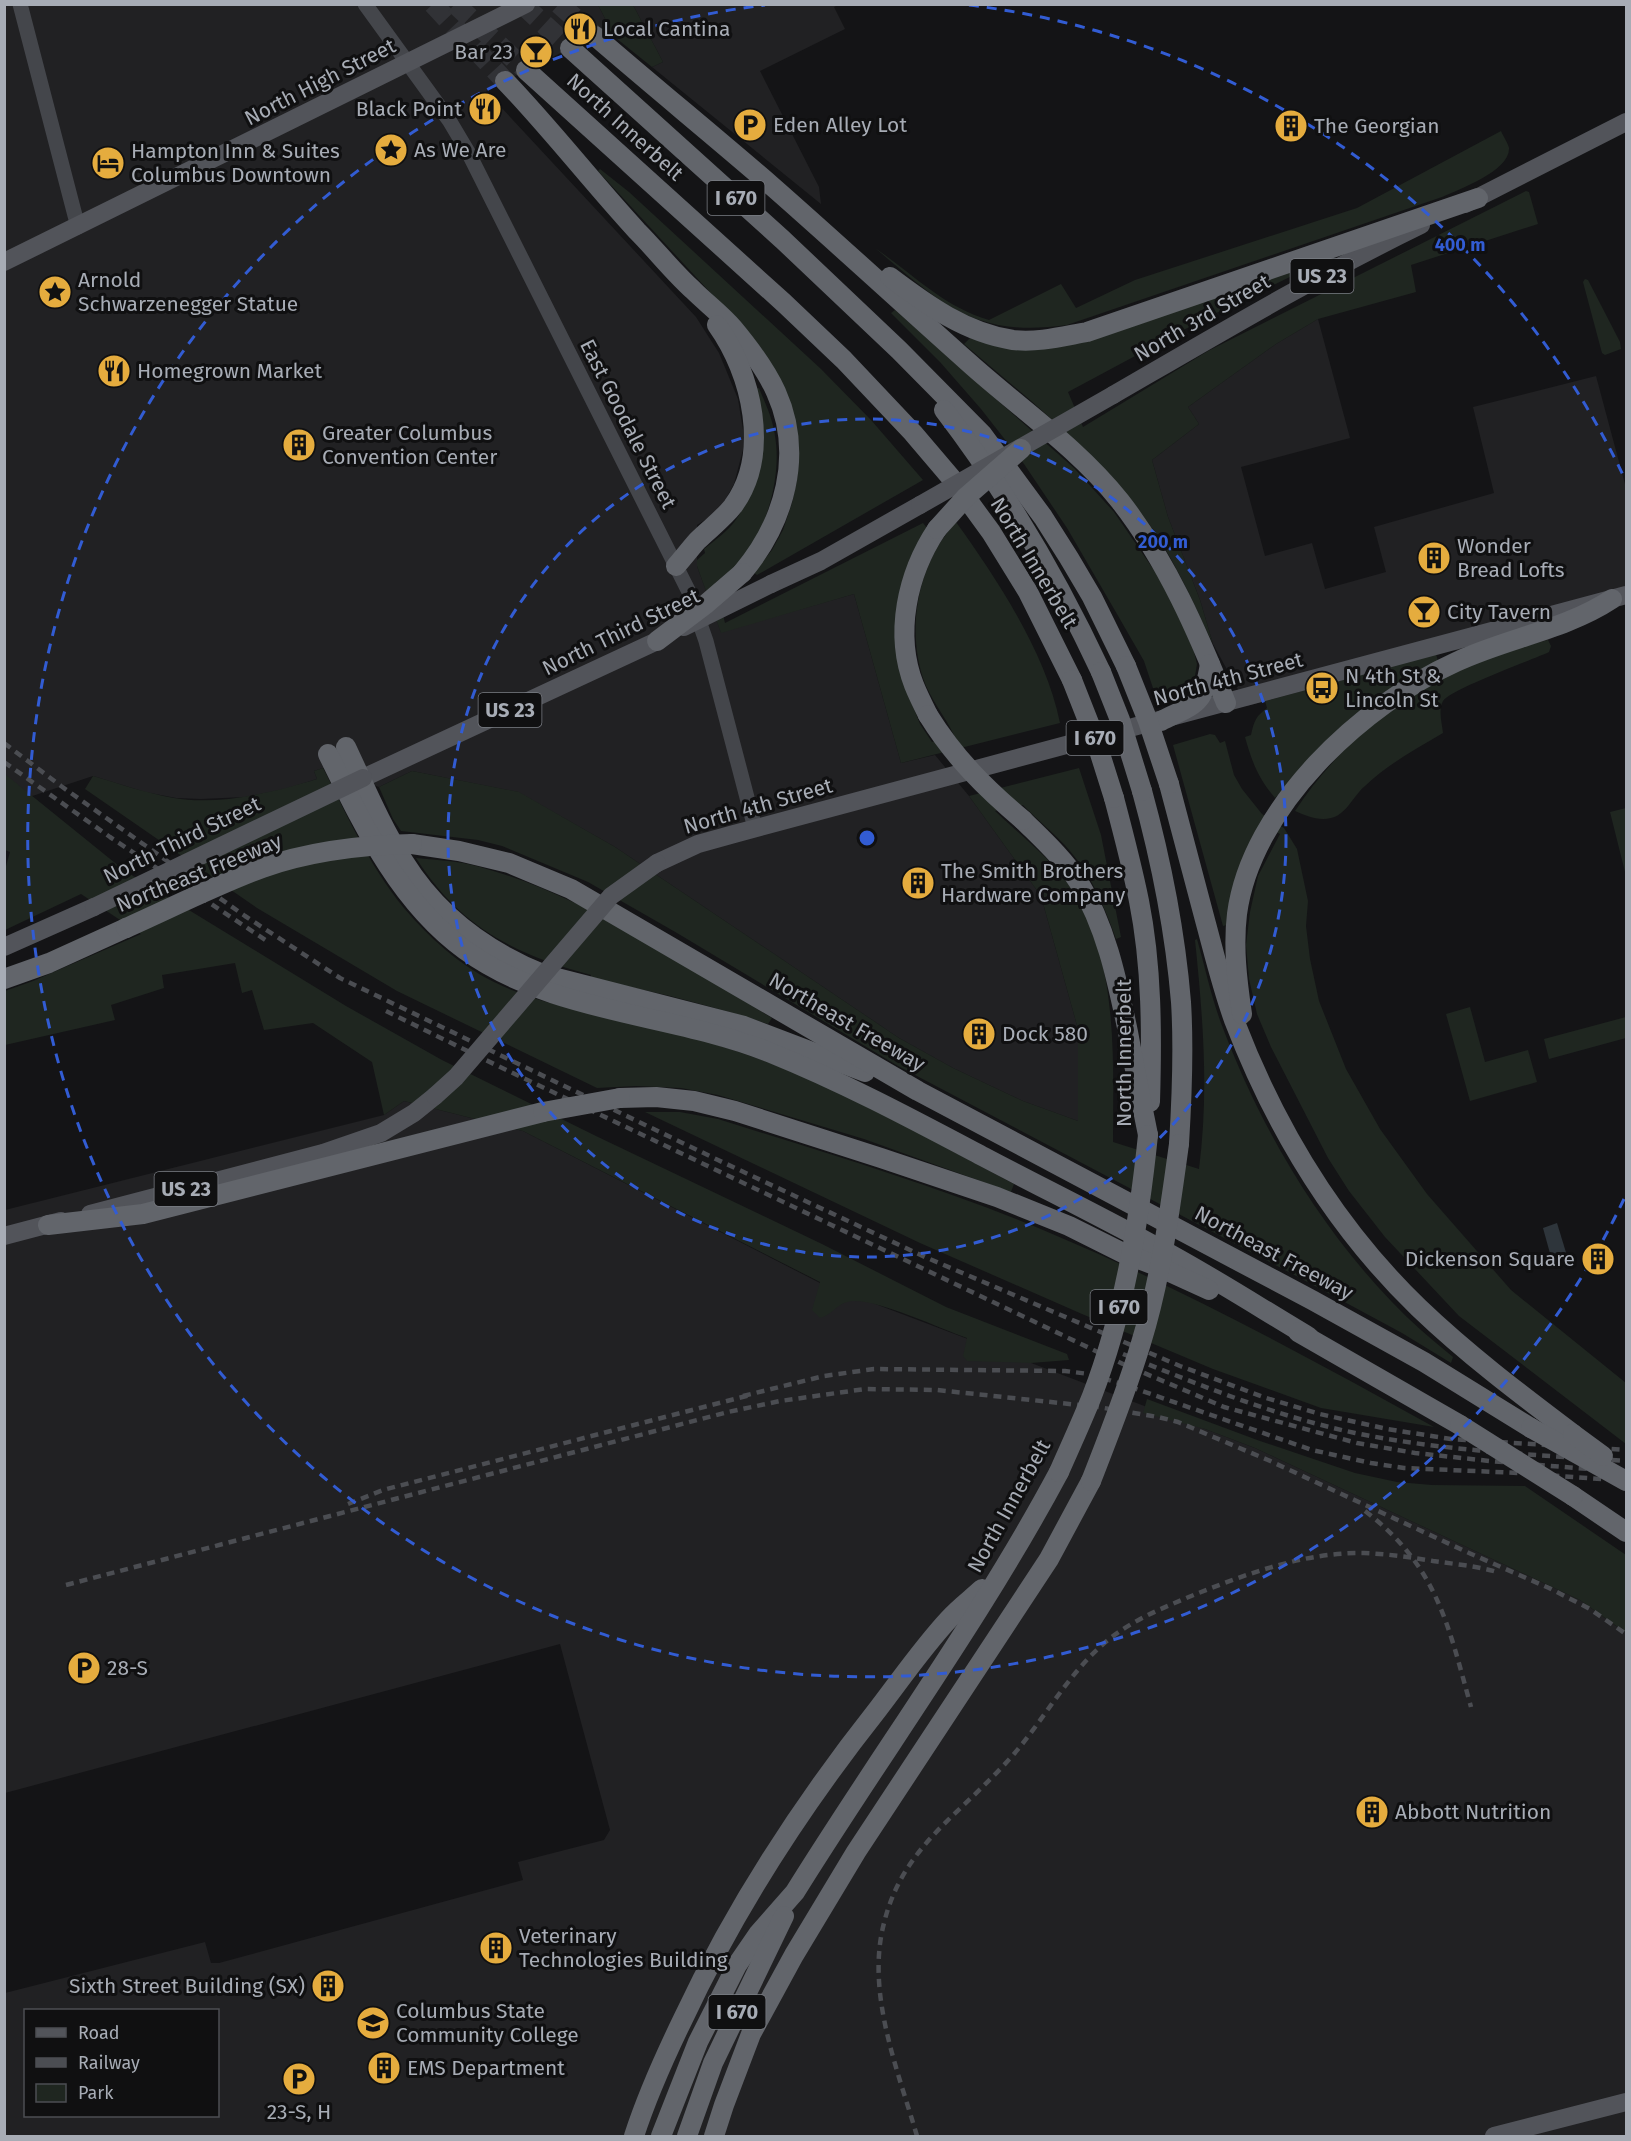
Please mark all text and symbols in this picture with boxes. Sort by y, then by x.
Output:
restaurant icon: Local Cantina [562,11,598,47]
place label: Local Cantina [603,16,730,42]
street label: North High Street [240,33,400,131]
bar icon: Bar 23 [518,34,554,70]
place label: Bar 23 [454,39,513,65]
street label: North Innerbelt [561,68,689,187]
restaurant icon: Black Point [467,91,503,127]
place label: Black Point [356,96,462,122]
parking icon: Eden Alley Lot [732,107,768,143]
building icon: The Georgian [1273,108,1309,144]
place label: Eden Alley Lot [773,112,907,138]
place label: The Georgian [1314,113,1440,139]
place icon: As We Are [373,132,409,168]
place label: As We Are [414,137,507,163]
place label: Hampton Inn & Suites Columbus Downtown [131,138,340,188]
hotel icon: Hampton Inn & Suites Columbus Downtown [90,145,126,181]
road number: I 670 [708,181,764,215]
text: 400 m [1435,234,1485,256]
road number: US 23 [1290,259,1354,293]
place label: Arnold Schwarzenegger Statue [78,267,298,317]
street label: North 3rd Street [1129,268,1275,368]
place icon: Arnold Schwarzenegger Statue [37,274,73,310]
street label: East Goodale Street [574,335,682,513]
restaurant icon: Homegrown Market [96,353,132,389]
place label: Homegrown Market [137,358,322,384]
place label: Greater Columbus Convention Center [322,420,497,470]
building icon: Greater Columbus Convention Center [281,427,317,463]
street label: North Innerbelt [985,493,1084,634]
text: 200 m [1138,531,1188,553]
place label: Wonder Bread Lofts [1457,533,1565,583]
building icon: Wonder Bread Lofts [1416,540,1452,576]
street label: North Third Street [538,582,704,681]
bar icon: City Tavern [1406,594,1442,630]
place label: City Tavern [1447,599,1551,625]
street label: North 4th Street [1150,646,1306,711]
place label: N 4th St & Lincoln St [1345,663,1441,713]
bus stop icon: N 4th St & Lincoln St [1304,670,1340,706]
road number: US 23 [478,693,542,727]
road number: I 670 [1066,721,1124,755]
street label: North 4th Street [681,772,836,840]
street label: North Third Street [99,790,265,889]
street label: Northeast Freeway [112,828,286,918]
centre of rings [857,828,877,848]
place label: The Smith Brothers Hardware Company [941,858,1126,908]
building icon: The Smith Brothers Hardware Company [900,865,936,901]
street label: Northeast Freeway [764,967,930,1078]
street label: North Innerbelt [1111,978,1137,1127]
building icon: Dock 580 [961,1016,997,1052]
place label: Dock 580 [1002,1021,1088,1047]
road number: US 23 [154,1172,218,1206]
street label: Northeast Freeway [1190,1200,1358,1306]
building icon: Dickenson Square [1580,1241,1616,1277]
place label: Dickenson Square [1405,1246,1575,1272]
road number: I 670 [1090,1290,1148,1324]
street label: North Innerbelt [962,1435,1056,1577]
parking icon: 28-S [66,1650,102,1686]
place label: 28-S [107,1655,148,1681]
building icon: Abbott Nutrition [1354,1794,1390,1830]
place label: Abbott Nutrition [1395,1799,1551,1825]
place label: Veterinary Technologies Building [519,1923,728,1973]
building icon: Veterinary Technologies Building [478,1930,514,1966]
building icon: Sixth Street Building (SX) [310,1968,346,2004]
place label: Sixth Street Building (SX) [69,1973,305,1999]
road number: I 670 [708,1995,766,2029]
place label: Columbus State Community College [396,1998,579,2048]
school or university icon: Columbus State Community College [355,2005,391,2041]
legend [24,2009,219,2117]
text: Road [78,2022,120,2044]
building icon: EMS Department [366,2050,402,2086]
text: Railway [78,2052,140,2074]
place label: EMS Department [407,2055,565,2081]
parking icon: 23-S, H [281,2061,317,2097]
text: Park [78,2082,114,2104]
place label: 23-S, H [267,2099,331,2125]

